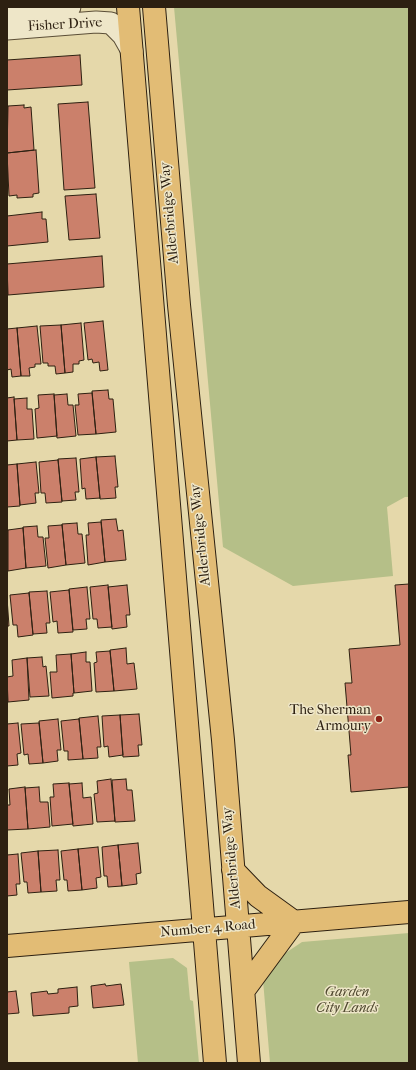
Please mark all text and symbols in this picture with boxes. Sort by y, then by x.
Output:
street label: Fisher Drive [27,15,103,35]
street label: Alderbridge Way [157,161,183,265]
street label: Alderbridge Way [187,483,215,587]
place label: The Sherman Armoury [289,703,371,736]
marker: The Sherman Armoury [374,714,384,724]
street label: Alderbridge Way [219,806,245,910]
street label: Number 4 Road [160,916,256,942]
park label: Garden City Lands [316,985,378,1018]

